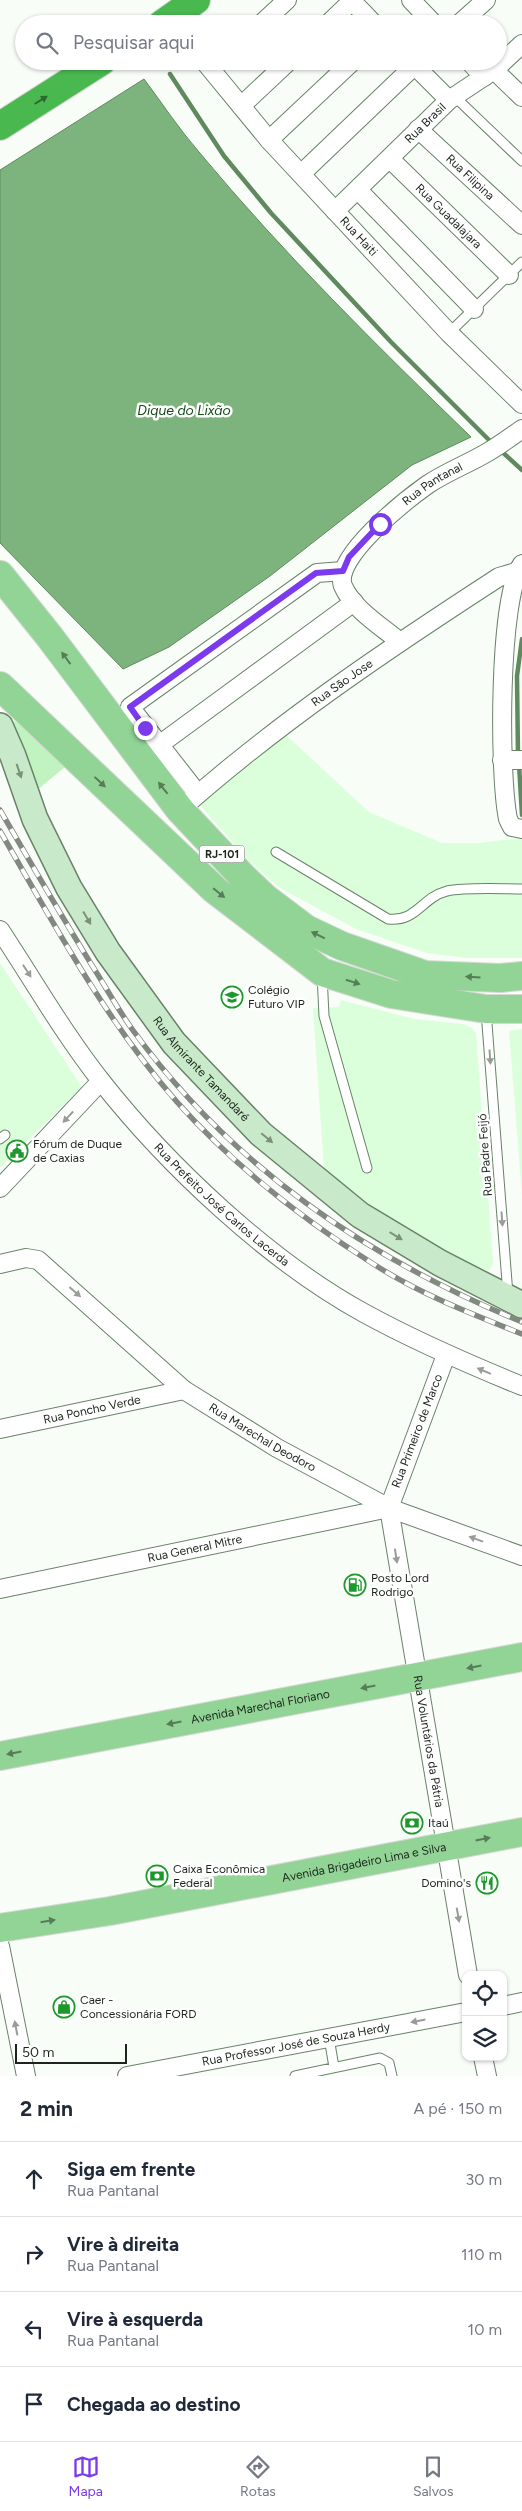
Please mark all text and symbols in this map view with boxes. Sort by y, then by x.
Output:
search box [15,15,507,70]
icon: search [33,29,61,57]
text: Pesquisar aqui [73,31,194,54]
one-way arrow [35,95,48,105]
street label: Rua Brasil [402,100,449,146]
street label: Rua Filipina [443,151,497,203]
street label: Rua Guadalajara [413,181,485,252]
street label: Rua Haiti [337,214,381,259]
water label: Dique do Lixão [137,402,231,419]
street label: Rua Pantanal [399,460,465,508]
route start [369,513,392,536]
one-way arrow [61,651,71,665]
street label: Rua Sāo Jose [308,656,376,709]
route end [134,717,157,740]
one-way arrow [16,764,23,779]
one-way arrow [94,776,106,788]
one-way arrow [158,782,168,795]
road number: RJ-101 [200,846,244,862]
one-way arrow [212,887,225,898]
one-way arrow [82,912,91,925]
one-way arrow [311,931,325,939]
one-way arrow [22,964,32,977]
one-way arrow [465,973,481,981]
one-way arrow [345,979,360,987]
place label: Colégio Futuro VIP [248,983,305,1011]
school or university icon: Colégio Futuro VIP [220,985,244,1009]
street label: Rua Almirante Tamandaré [150,1014,252,1125]
one-way arrow [486,1050,494,1066]
one-way arrow [62,1110,74,1122]
street label: Rua Padre Feijó [475,1113,495,1197]
one-way arrow [260,1133,273,1144]
place label: Fórum de Duque de Caxias [33,1137,122,1165]
public building icon: Fórum de Duque de Caxias [5,1139,29,1163]
street label: Rua Prefeito José Carlos Lacerda [151,1140,292,1269]
one-way arrow [499,1212,507,1228]
one-way arrow [389,1232,402,1241]
one-way arrow [68,1287,81,1298]
one-way arrow [477,1366,491,1374]
street label: Rua Primeiro de Marco [389,1372,445,1490]
street label: Rua Poncho Verde [42,1392,142,1427]
street label: Rua Marechal Deodoro [206,1400,318,1475]
street label: Rua General Mitre [146,1532,244,1565]
one-way arrow [468,1535,483,1543]
one-way arrow [393,1548,401,1564]
place label: Posto Lord Rodrigo [371,1571,429,1599]
fuel station icon: Posto Lord Rodrigo [343,1573,367,1597]
one-way arrow [466,1663,482,1671]
street label: Rua Voluntários da Pátria [410,1674,447,1809]
one-way arrow [360,1683,376,1691]
street label: Avenida Marechal Floriano [190,1687,331,1727]
one-way arrow [166,1720,182,1728]
one-way arrow [6,1750,22,1758]
bank icon: Itaú [400,1811,424,1835]
place label: Itaú [428,1816,449,1830]
one-way arrow [475,1835,491,1843]
street label: Avenida Brigadeiro Lima e Silva [281,1840,447,1885]
place label: Caixa Econômica Federal [173,1862,265,1890]
bank icon: Caixa Econômica Federal [145,1864,169,1888]
restaurant icon: Domino's [475,1871,499,1895]
place label: Domino's [421,1876,471,1890]
one-way arrow [454,1908,462,1924]
one-way arrow [41,1916,57,1924]
map controls [462,1971,507,2061]
button: locate [462,1971,507,2016]
place label: Caer - Concessionária FORD [80,1993,197,2021]
shop icon: Caer - Concessionária FORD [52,1995,76,2019]
button: layers [462,2016,507,2061]
one-way arrow [409,2018,425,2026]
street label: Rua Professor José de Souza Herdy [201,2019,392,2069]
one-way arrow [12,2020,20,2036]
scale bar [15,2041,128,2064]
text: 50 m [22,2044,54,2061]
text: 2 min [20,2096,73,2121]
text: A pé · 150 m [413,2099,502,2118]
text: Siga em frente [67,2158,195,2181]
icon: ahead [20,2165,48,2193]
text: 30 m [465,2170,502,2189]
text: Rua Pantanal [67,2181,159,2200]
text: Vire à direita [67,2233,179,2256]
icon: right [20,2240,48,2268]
text: 110 m [461,2245,502,2264]
text: Rua Pantanal [67,2256,159,2275]
text: Vire à esquerda [67,2308,203,2331]
icon: left [20,2315,48,2343]
text: 10 m [468,2320,502,2339]
text: Rua Pantanal [67,2331,159,2350]
icon: arrive [20,2390,48,2418]
text: Chegada ao destino [67,2393,240,2416]
tab: Mapa [69,2453,103,2500]
tab: Rotas [240,2453,276,2500]
tab: Salvos [413,2453,453,2500]

